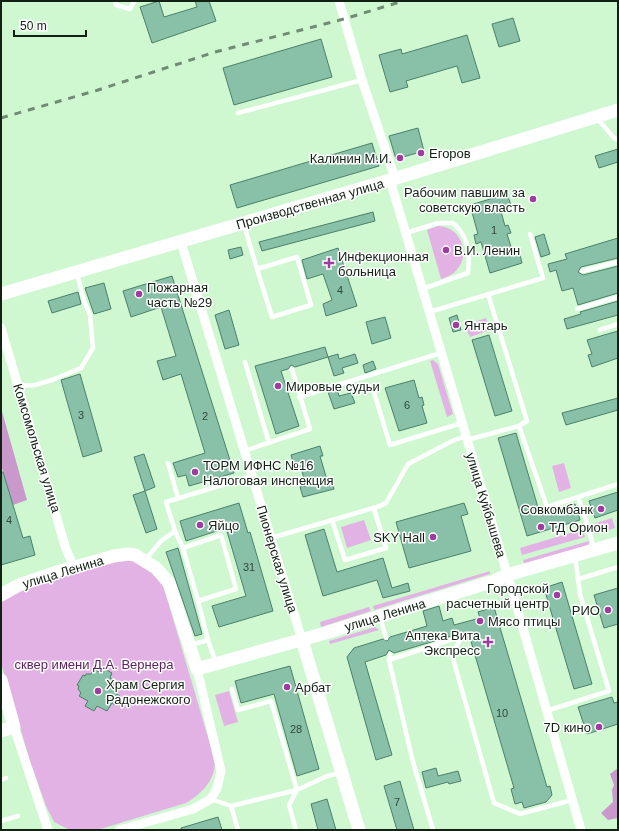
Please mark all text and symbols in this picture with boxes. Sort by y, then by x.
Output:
scale bar [14,12,86,38]
text: 50 m [20,19,47,33]
place label: Егоров [429,146,471,161]
marker: Егоров [416,148,426,158]
place label: Калинин М.И. [310,151,392,166]
marker: Калинин М.И. [395,153,405,163]
street label: Производственная улица [235,176,386,232]
place label: Рабочим павшим за советскую власть [404,185,526,215]
marker: Рабочим павшим за советскую власть [528,194,538,204]
house number: 1 [491,224,497,236]
place label: В.И. Ленин [454,243,520,258]
marker: В.И. Ленин [441,245,451,255]
place label: Инфекционная больница [338,249,429,279]
marker: Инфекционная больница [323,257,335,269]
place label: Пожарная часть №29 [147,280,212,310]
house number: 4 [337,284,343,296]
marker: Пожарная часть №29 [134,289,144,299]
place label: Янтарь [464,318,508,333]
marker: Янтарь [451,320,461,330]
place label: Мировые судьи [286,379,380,394]
marker: Мировые судьи [273,381,283,391]
street label: Комсомольская улица [10,382,64,515]
house number: 6 [404,399,410,411]
house number: 3 [78,409,84,421]
house number: 2 [202,410,208,422]
street label: улица Куйбышева [463,451,509,560]
place label: ТОРМ ИФНС №16 Налоговая инспекция [203,458,334,488]
marker: ТОРМ ИФНС №16 Налоговая инспекция [190,467,200,477]
place label: Совкомбанк [520,502,593,517]
street label: Пионерская улица [254,503,301,615]
marker: Совкомбанк [596,504,606,514]
house number: 4 [6,514,12,526]
place label: Яйцо [208,518,239,533]
marker: Яйцо [195,520,205,530]
place label: ТД Орион [549,520,608,535]
marker: ТД Орион [536,522,546,532]
place label: SKY Hall [373,530,425,545]
marker: SKY Hall [428,532,438,542]
street label: улица Ленина [21,552,106,591]
house number: 31 [243,561,255,573]
place label: Городской расчетный центр [446,581,549,611]
marker: Городской расчетный центр [552,590,562,600]
street label: улица Ленина [343,595,428,634]
place label: РИО [572,603,600,618]
marker: РИО [603,605,613,615]
place label: Мясо птицы [488,614,560,629]
marker: Мясо птицы [475,616,485,626]
place label: Аптека Вита Экспресс [405,628,481,658]
marker: Аптека Вита Экспресс [483,637,493,647]
park label: сквер имени Д.А. Вернера [15,657,174,672]
place label: Храм Сергия Радонежского [106,677,191,707]
place label: Арбат [295,680,331,695]
marker: Арбат [282,682,292,692]
marker: Храм Сергия Радонежского [93,686,103,696]
house number: 10 [496,707,508,719]
place label: 7D кино [543,720,591,735]
marker: 7D кино [594,722,604,732]
house number: 28 [290,723,302,735]
house number: 7 [394,796,400,808]

